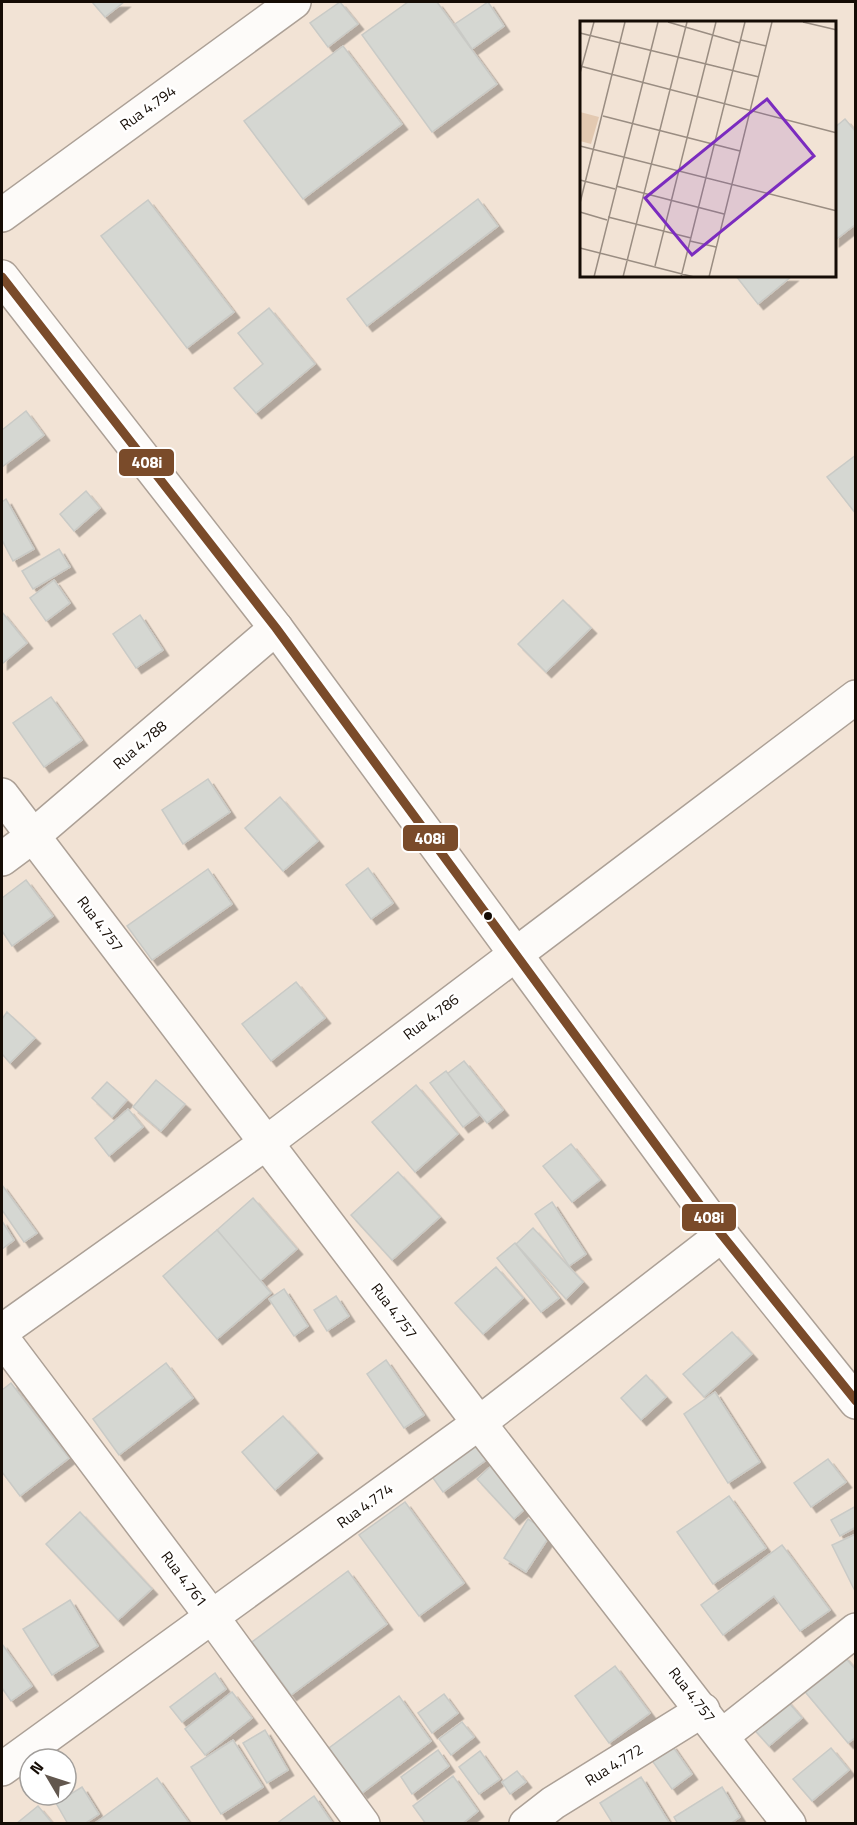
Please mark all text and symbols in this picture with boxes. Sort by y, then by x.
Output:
inset map [580,21,836,278]
street label: Rua 4.794 [115,79,181,136]
line badge: 408i [118,448,175,477]
text: 408i [131,450,163,474]
street label: Rua 4.788 [108,715,172,775]
line badge: 408i [402,824,459,852]
text: 408i [414,826,446,850]
street label: Rua 4.757 [72,891,129,957]
unlabelled marker [482,910,494,922]
street label: Rua 4.786 [398,988,464,1045]
line badge: 408i [681,1203,737,1232]
text: 408i [693,1205,725,1229]
street label: Rua 4.757 [366,1278,423,1344]
street label: Rua 4.774 [332,1477,398,1534]
street label: Rua 4.761 [156,1546,213,1612]
street label: Rua 4.757 [663,1662,721,1727]
street label: Rua 4.772 [580,1738,647,1792]
north arrow [18,1747,78,1807]
text: N [24,1756,49,1779]

